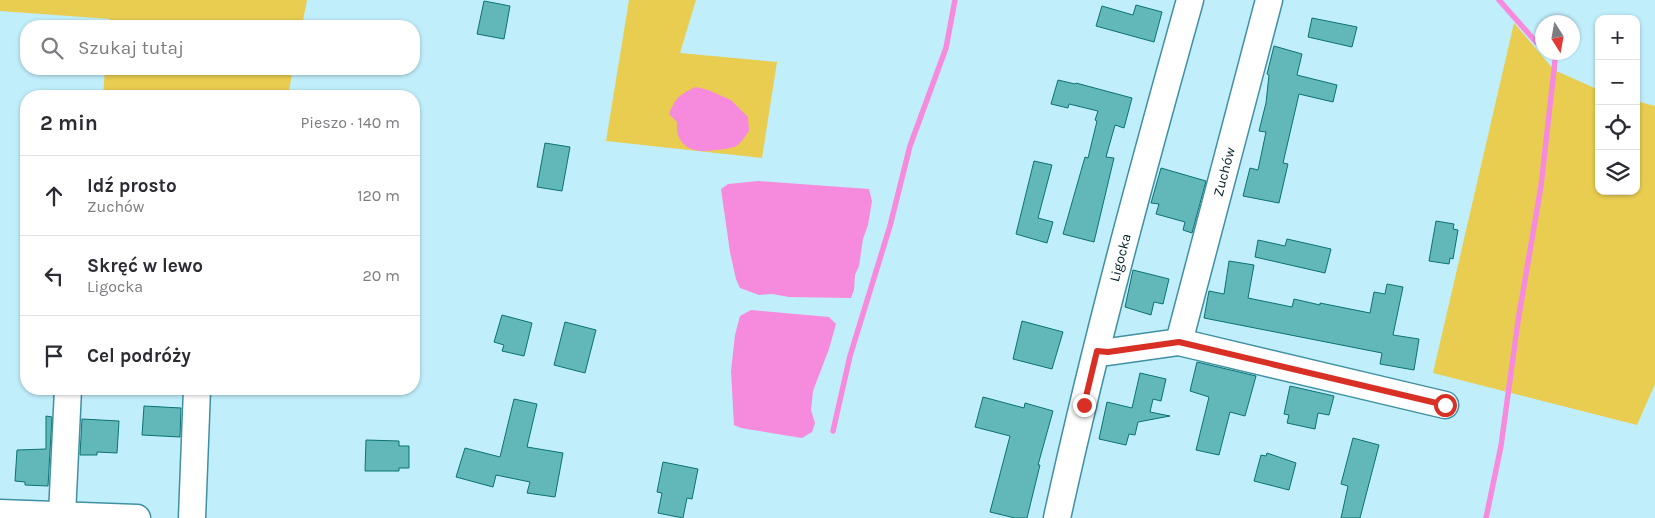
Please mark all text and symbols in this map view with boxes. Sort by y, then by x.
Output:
north arrow [1535,15,1580,60]
map controls [1595,15,1640,195]
button: + [1595,15,1640,60]
search box [20,20,420,75]
icon: search [38,34,66,62]
text: Szukaj tutaj [78,37,184,59]
button: − [1595,60,1640,105]
button: locate [1595,105,1640,150]
text: 2 min [40,111,98,135]
text: Pieszo · 140 m [300,113,400,132]
street label: Zuchów [1209,145,1238,198]
button: layers [1595,150,1640,195]
text: Idź prosto [87,175,177,197]
icon: ahead [40,182,68,210]
text: 120 m [357,186,400,205]
text: Zuchów [87,197,144,216]
street label: Ligocka [1106,232,1134,283]
text: Skręć w lewo [87,255,203,277]
icon: left [40,262,68,290]
text: 20 m [362,266,400,285]
text: Ligocka [87,277,143,296]
icon: arrive [40,342,68,370]
text: Cel podróży [87,345,191,367]
route end [1073,394,1096,417]
route start [1434,394,1457,417]

